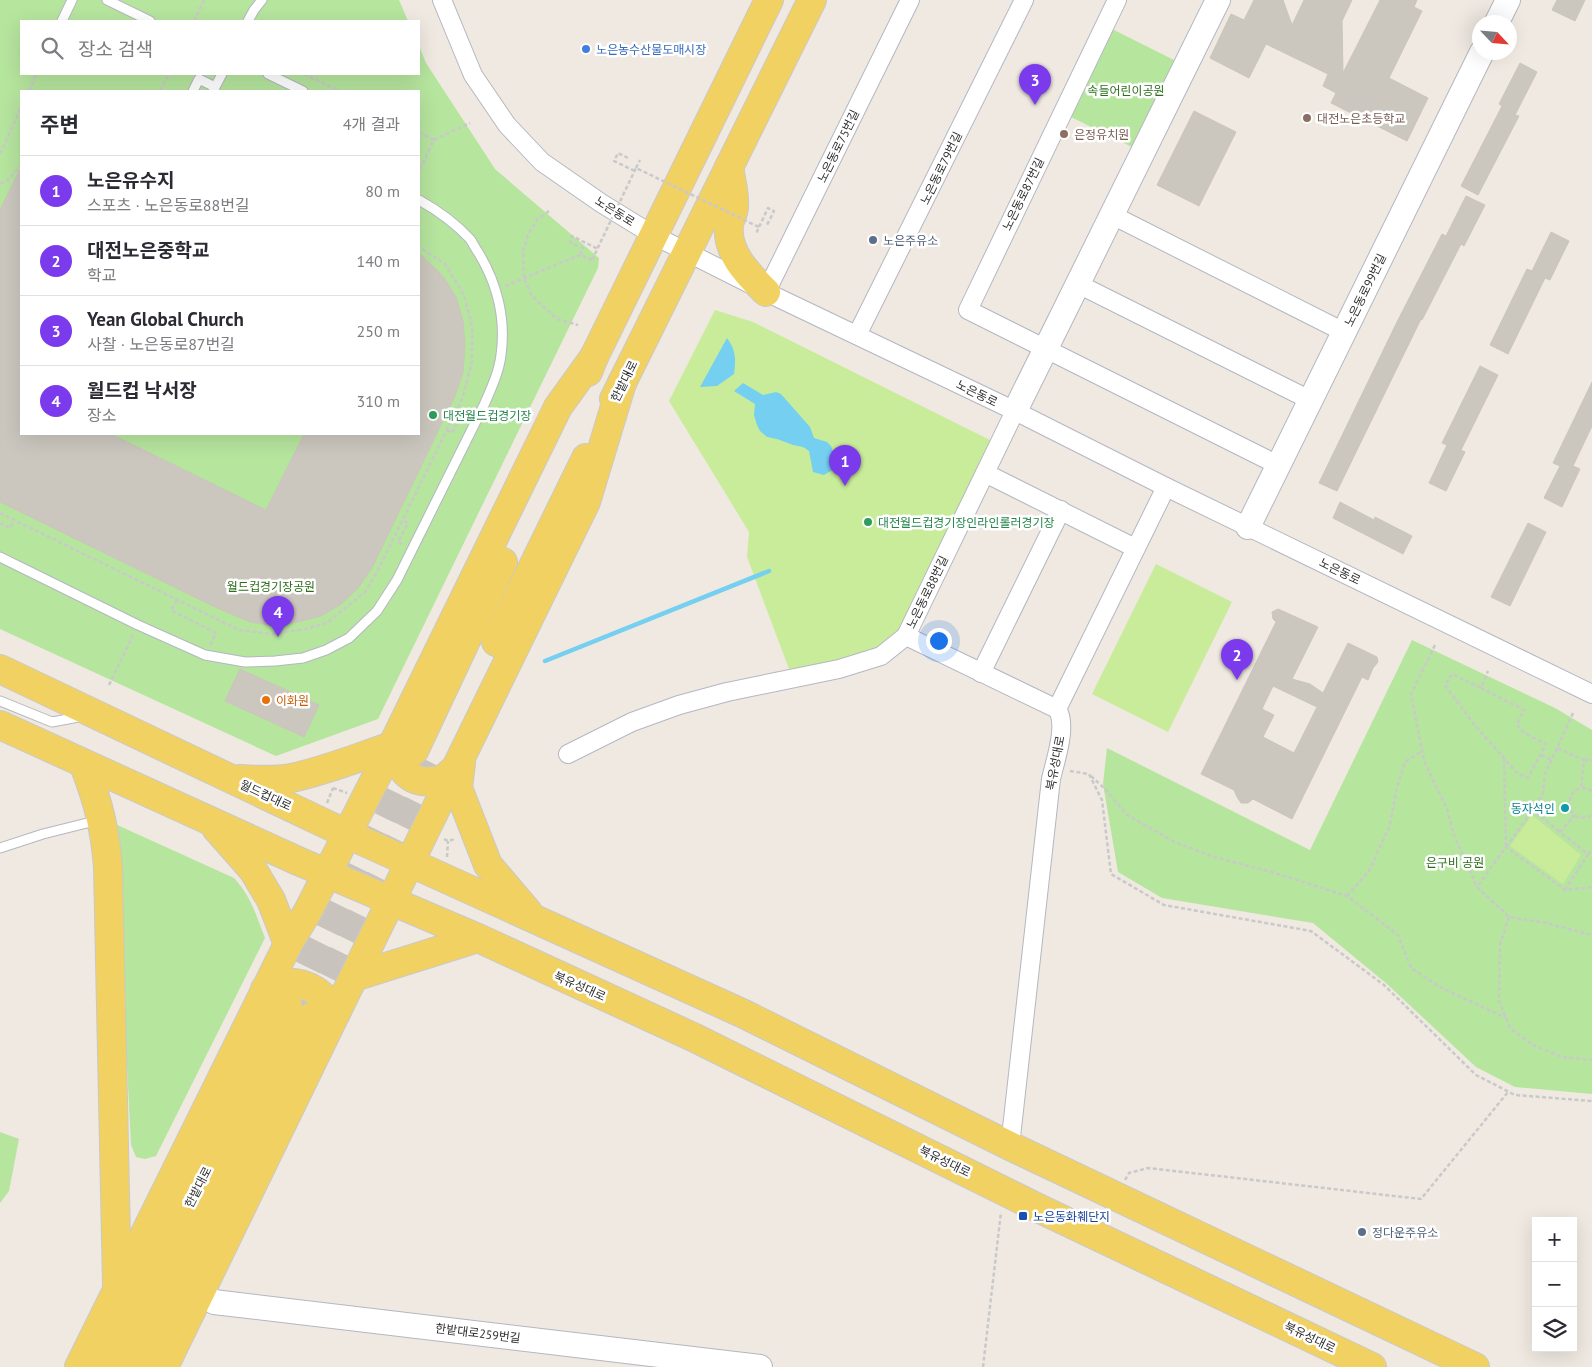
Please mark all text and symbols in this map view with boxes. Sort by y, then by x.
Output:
north arrow [1472,15,1517,60]
search box [20,20,420,75]
icon: search [38,34,66,62]
text: 장소 검색 [78,37,153,61]
place label: 노은농수산물도매시장 [596,42,706,57]
marker: 노은농수산물도매시장 [580,43,592,55]
pin: 3 [1019,64,1051,105]
park label: 속들어린이공원 [1087,83,1165,98]
street label: 노은동로75번길 [814,107,862,185]
text: 주변 [40,111,79,138]
place label: 대전노은초등학교 [1317,111,1405,126]
marker: 대전노은초등학교 [1301,112,1313,124]
text: 4개 결과 [343,114,400,134]
place label: 은정유치원 [1074,127,1129,142]
marker: 은정유치원 [1058,128,1070,140]
street label: 노은동로79번길 [917,129,965,207]
street label: 노은동로87번길 [999,155,1047,233]
text: 노은유수지 [87,168,174,192]
text: 1 [51,181,61,201]
text: 80 m [365,181,400,201]
street label: 노은동로 [592,193,638,229]
text: 스포츠 · 노은동로88번길 [87,195,250,215]
place label: 노은주유소 [883,233,938,248]
marker: 노은주유소 [867,234,879,246]
text: 대전노은중학교 [87,238,209,262]
text: 2 [51,251,61,271]
text: 140 m [357,251,400,271]
street label: 노은동로99번길 [1341,251,1389,329]
text: 학교 [87,265,116,285]
text: Yean Global Church [87,307,244,331]
text: 3 [51,321,61,341]
text: 250 m [357,321,400,341]
text: 사찰 · 노은동로87번길 [87,334,235,354]
street label: 한밭대로 [608,358,640,404]
street label: 노은동로 [954,377,1000,409]
text: 월드컵 낙서장 [87,378,197,402]
text: 4 [51,391,61,411]
text: 310 m [357,391,400,411]
text: 장소 [87,405,116,425]
place label: 대전월드컵경기장 [443,408,531,423]
marker: 대전월드컵경기장 [427,409,439,421]
pin: 1 [829,445,861,486]
place label: 대전월드컵경기장인라인롤러경기장 [878,515,1055,530]
marker: 대전월드컵경기장인라인롤러경기장 [862,516,874,528]
street label: 노은동로88번길 [903,553,951,631]
street label: 노은동로 [1317,555,1363,587]
park label: 월드컵경기장공원 [227,579,315,594]
pin: 4 [262,596,294,637]
your location [926,628,952,654]
pin: 2 [1221,639,1253,680]
place label: 이화원 [276,693,309,708]
marker: 이화원 [260,694,272,706]
street label: 북유성대로 [1042,734,1068,792]
street label: 월드컵대로 [238,777,294,813]
place label: 동자석인 [1511,801,1555,816]
marker: 동자석인 [1559,802,1571,814]
park label: 은구비 공원 [1426,855,1484,870]
street label: 북유성대로 [552,968,608,1004]
street label: 북유성대로 [917,1142,973,1180]
street label: 한밭대로 [181,1164,215,1210]
place label: 노은동화훼단지 [1033,1209,1110,1224]
marker: 노은동화훼단지 [1017,1210,1029,1222]
map controls [1532,1217,1577,1352]
button: + [1532,1217,1577,1262]
place label: 정다운주유소 [1372,1225,1438,1240]
marker: 정다운주유소 [1356,1226,1368,1238]
button: − [1532,1262,1577,1307]
button: layers [1532,1307,1577,1352]
street label: 북유성대로 [1282,1318,1338,1356]
street label: 한밭대로259번길 [434,1320,522,1346]

